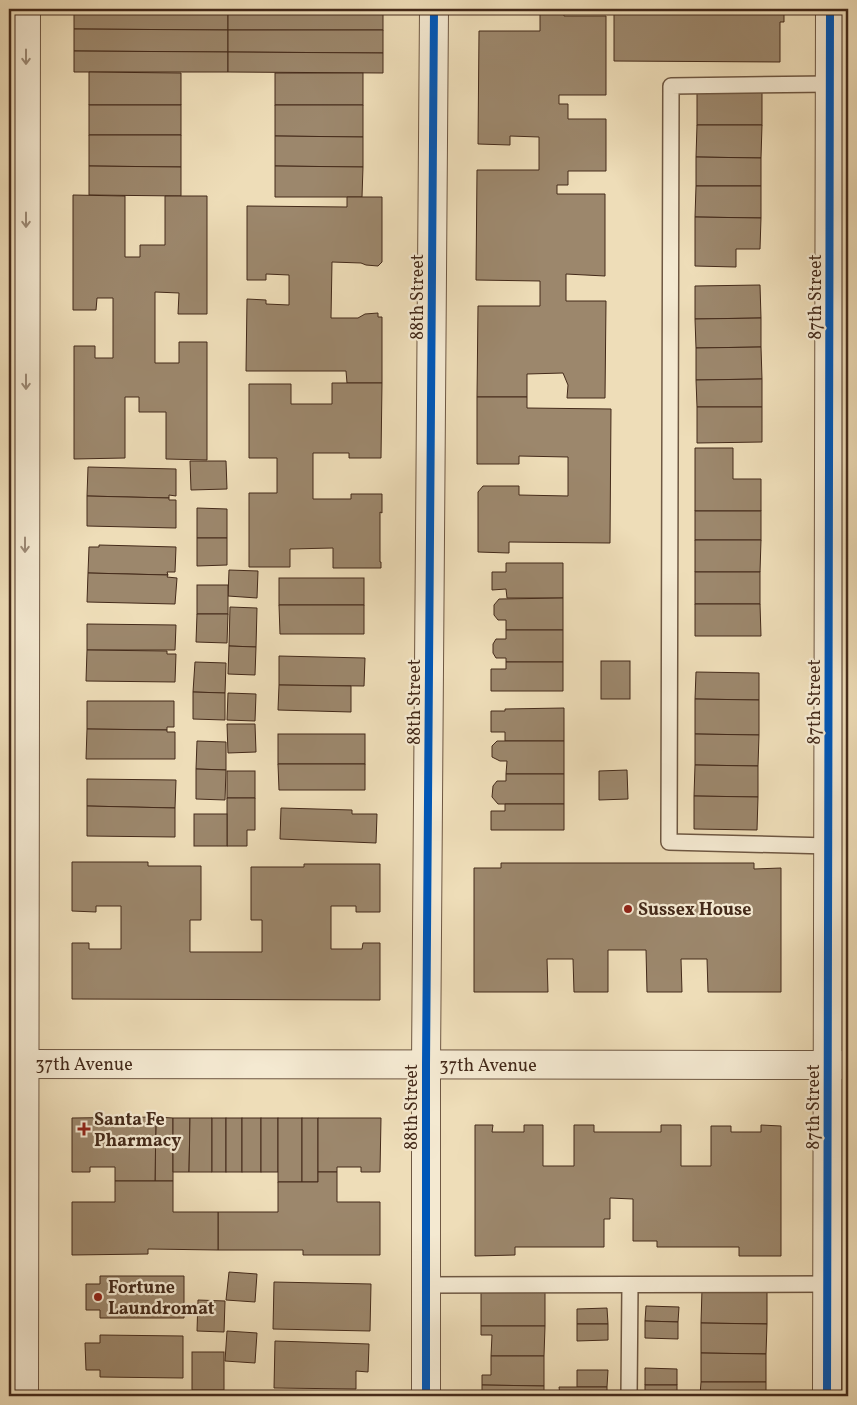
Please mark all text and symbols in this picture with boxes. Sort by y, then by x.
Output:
one-way arrow [21,49,31,65]
one-way arrow [21,212,31,228]
street label: 88th Street [406,254,431,340]
street label: 87th Street [804,254,829,340]
one-way arrow [21,374,31,390]
one-way arrow [20,536,30,553]
street label: 88th Street [403,659,428,745]
street label: 87th Street [803,659,828,745]
place label: Sussex House [638,898,751,923]
marker: Sussex House [622,903,634,915]
street label: 37th Avenue [35,1053,133,1078]
street label: 37th Avenue [439,1054,537,1079]
street label: 88th Street [400,1064,425,1150]
street label: 87th Street [802,1064,827,1150]
place label: Santa Fe Pharmacy [94,1108,181,1154]
marker: Santa Fe Pharmacy [78,1123,90,1135]
place label: Fortune Laundromat [108,1276,215,1322]
marker: Fortune Laundromat [92,1291,104,1303]

